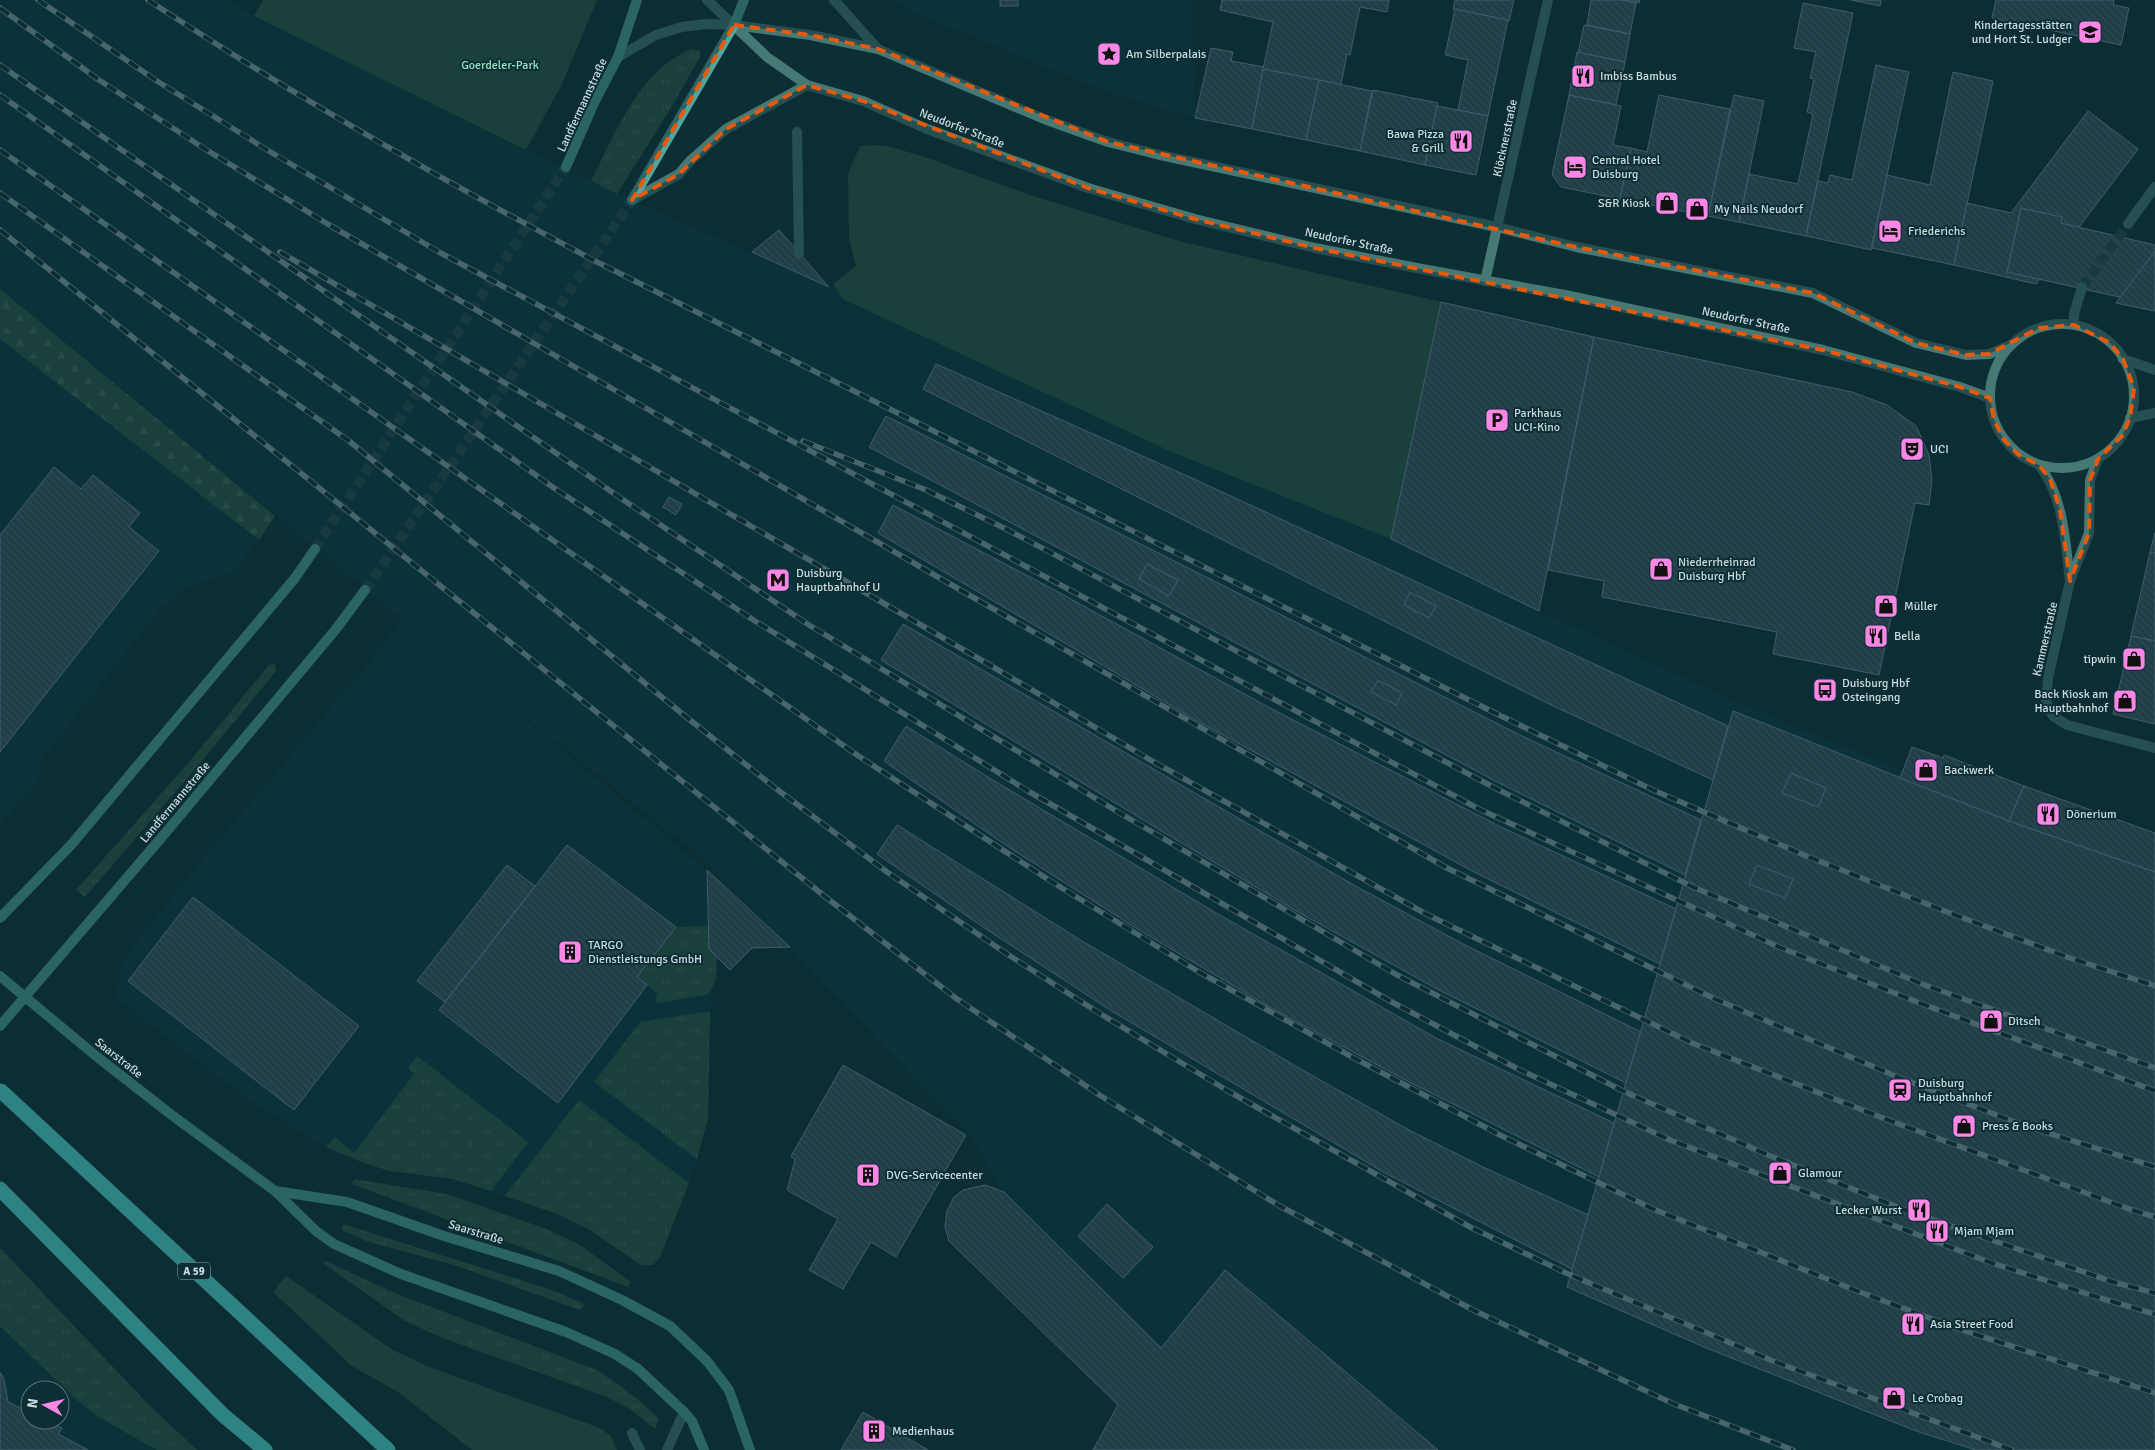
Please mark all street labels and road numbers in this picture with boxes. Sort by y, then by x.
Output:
street label: Landfermannstraße [554,56,611,154]
street label: Klöcknerstraße [1490,98,1521,178]
street label: Neudorfer Straße [917,105,1006,152]
street label: Neudorfer Straße [1303,225,1394,258]
street label: Neudorfer Straße [1700,304,1791,337]
street label: Kammerstraße [2030,600,2061,678]
street label: Landfermannstraße [137,759,214,846]
street label: Saarstraße [92,1035,146,1082]
street label: Saarstraße [447,1217,505,1248]
road number: A 59 [178,1262,210,1280]

